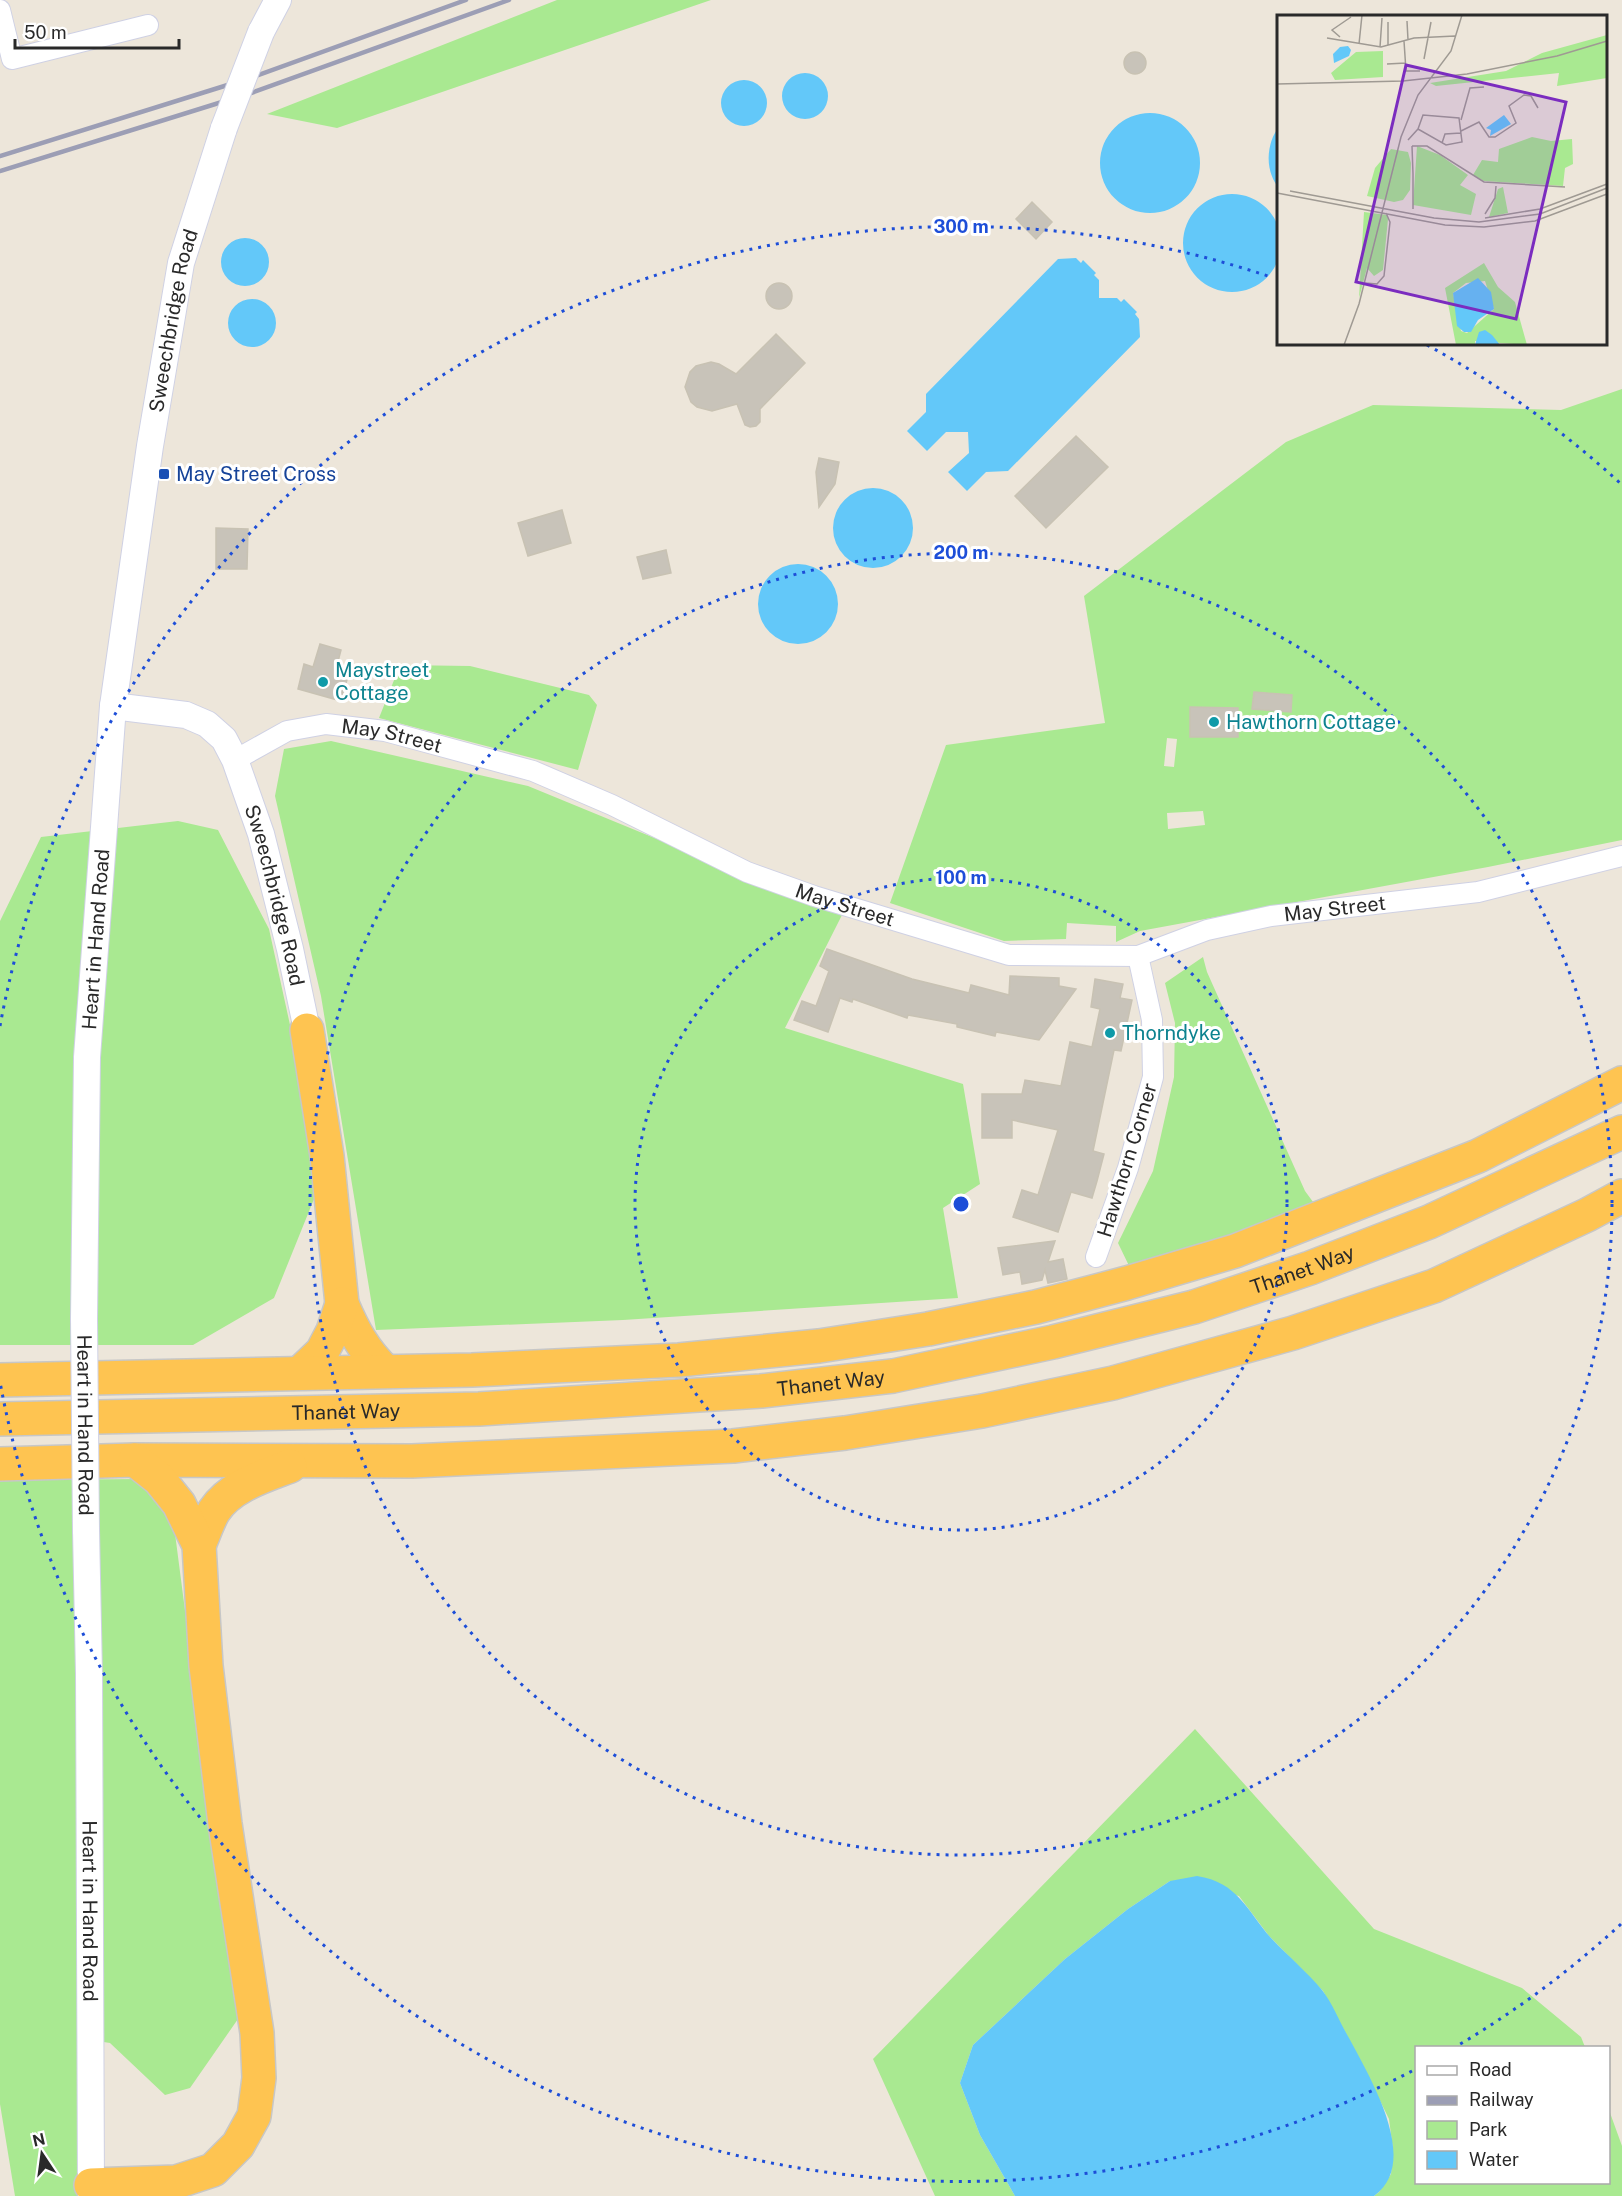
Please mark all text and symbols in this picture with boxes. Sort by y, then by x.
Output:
scale bar [15,12,178,50]
inset map [1277,15,1607,345]
text: 50 m [24,22,67,43]
text: 300 m [933,216,989,237]
street label: Sweechbridge Road [144,226,203,414]
place label: May Street Cross [176,462,336,486]
marker: May Street Cross [157,467,171,481]
text: 200 m [934,542,988,563]
place label: Maystreet Cottage [335,658,429,705]
marker: Maystreet Cottage [316,675,330,689]
place label: Hawthorn Cottage [1226,710,1396,734]
street label: May Street [340,714,445,758]
marker: Hawthorn Cottage [1207,715,1221,729]
street label: Sweechbridge Road [240,801,309,988]
street label: Heart in Hand Road [77,848,114,1031]
text: 100 m [935,867,987,888]
street label: May Street [792,878,897,932]
street label: May Street [1283,891,1387,926]
place label: Thorndyke [1122,1021,1221,1045]
marker: Thorndyke [1103,1026,1117,1040]
street label: Hawthorn Corner [1092,1080,1162,1240]
centre of rings [951,1194,971,1214]
street label: Thanet Way [1247,1240,1358,1299]
street label: Heart in Hand Road [72,1334,98,1516]
street label: Thanet Way [776,1365,887,1401]
street label: Thanet Way [291,1399,401,1425]
street label: Heart in Hand Road [78,1820,102,2002]
legend [1415,2046,1610,2184]
text: Road [1469,2059,1512,2080]
text: Railway [1469,2089,1534,2110]
text: Park [1469,2119,1507,2140]
north arrow [12,2124,72,2184]
text: N [31,2129,47,2151]
text: Water [1469,2149,1519,2170]

